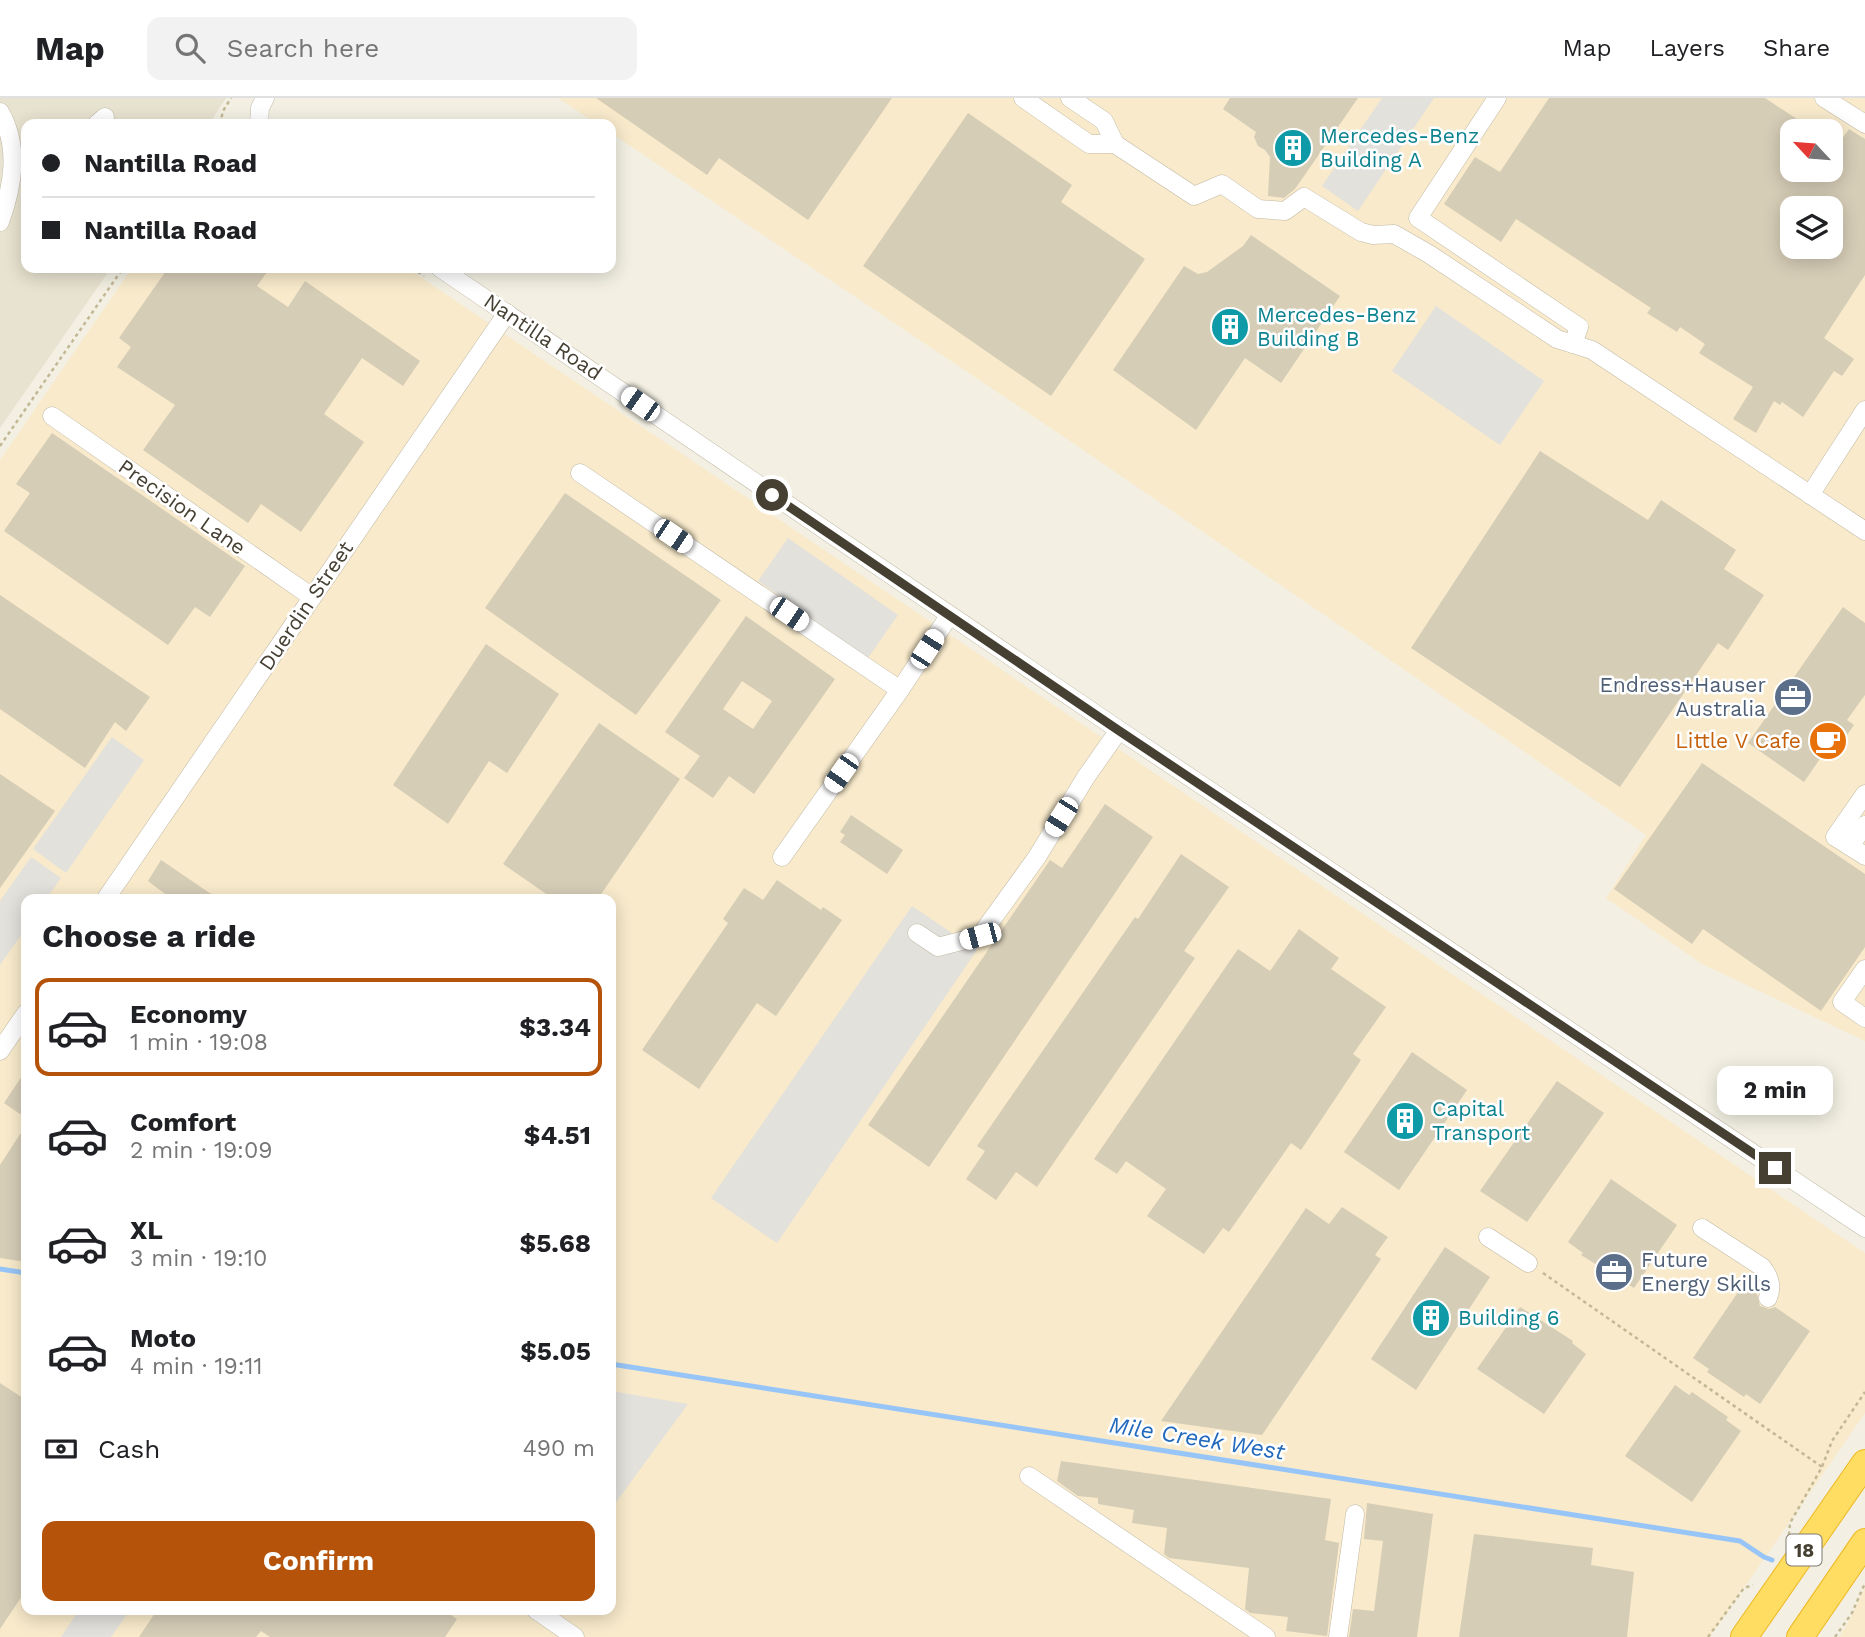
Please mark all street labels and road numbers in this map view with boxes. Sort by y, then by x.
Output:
street label: Nantilla Road [479,288,607,385]
street label: Precision Lane [114,453,251,560]
street label: Duerdin Street [253,536,358,675]
road number: 18 [1786,1534,1822,1566]

